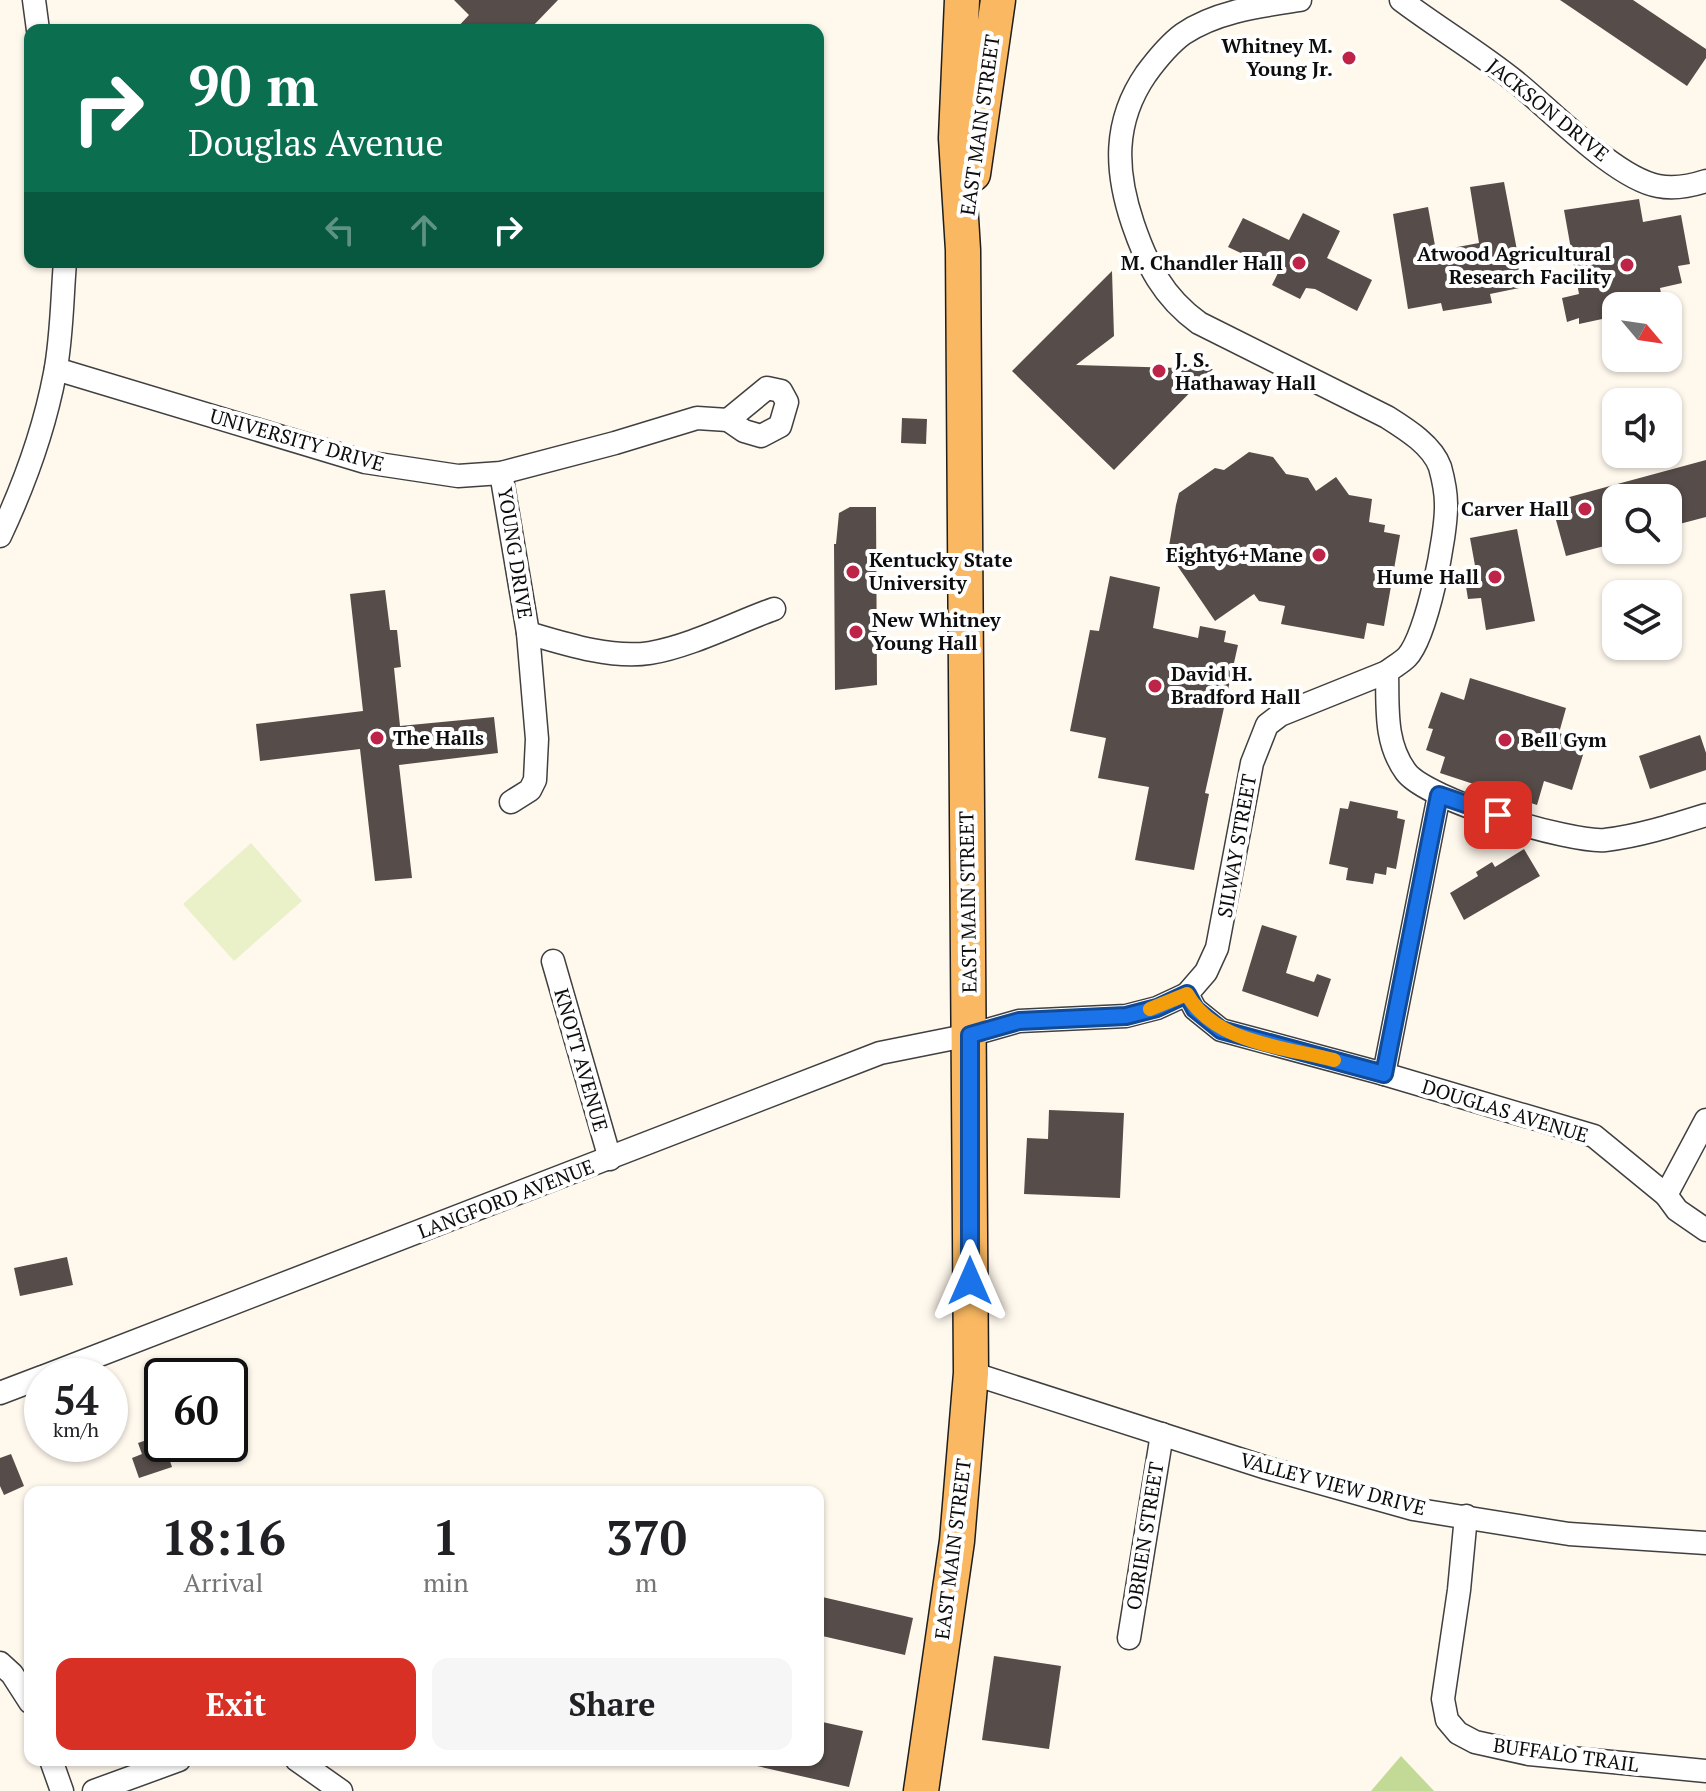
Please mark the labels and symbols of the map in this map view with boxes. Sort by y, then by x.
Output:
place label: Whitney M. Young Jr. [1221,32,1333,82]
street label: EAST MAIN STREET [953,33,1006,217]
marker: Whitney M. Young Jr. [1340,49,1358,67]
street label: JACKSON DRIVE [1482,52,1615,167]
place label: Atwood Agricultural Research Facility [1417,240,1611,290]
place label: M. Chandler Hall [1121,249,1283,276]
marker: M. Chandler Hall [1290,254,1308,272]
marker: Atwood Agricultural Research Facility [1618,256,1636,274]
north arrow [1602,292,1682,372]
place label: J. S. Hathaway Hall [1175,346,1316,396]
marker: J. S. Hathaway Hall [1150,362,1168,380]
street label: UNIVERSITY DRIVE [207,402,388,477]
street label: YOUNG DRIVE [492,485,539,621]
place label: Carver Hall [1461,495,1569,522]
marker: Carver Hall [1576,500,1594,518]
place label: Eighty6+Mane [1166,541,1303,568]
place label: Kentucky State University [869,546,1013,596]
marker: Eighty6+Mane [1310,546,1328,564]
marker: Kentucky State University [844,563,862,581]
place label: Hume Hall [1377,563,1479,590]
marker: Hume Hall [1486,568,1504,586]
place label: New Whitney Young Hall [872,606,1001,656]
marker: New Whitney Young Hall [847,623,865,641]
place label: David H. Bradford Hall [1171,660,1301,710]
marker: David H. Bradford Hall [1146,677,1164,695]
place label: The Halls [393,724,484,751]
place label: Bell Gym [1521,726,1607,753]
marker: The Halls [368,729,386,747]
marker: Bell Gym [1496,731,1514,749]
street label: SILWAY STREET [1211,772,1262,920]
pin [1464,781,1532,849]
street label: EAST MAIN STREET [952,811,983,993]
street label: KNOTT AVENUE [548,985,615,1135]
street label: DOUGLAS AVENUE [1419,1072,1592,1149]
street label: LANGFORD AVENUE [414,1152,598,1245]
position arrow [928,1239,1012,1323]
speed limit sign: 60 [144,1358,248,1462]
street label: VALLEY VIEW DRIVE [1237,1446,1429,1521]
street label: EAST MAIN STREET [928,1457,977,1641]
street label: OBRIEN STREET [1119,1460,1170,1612]
street label: BUFFALO TRAIL [1492,1731,1641,1778]

